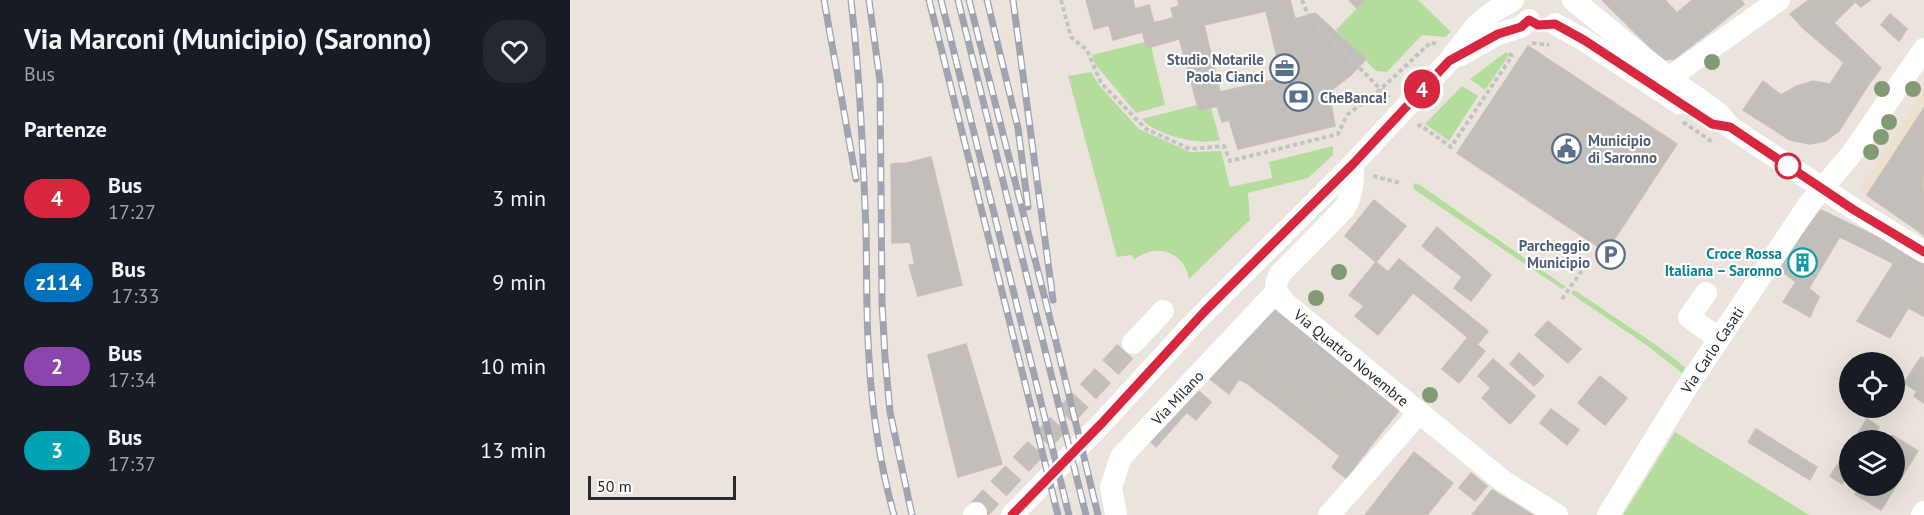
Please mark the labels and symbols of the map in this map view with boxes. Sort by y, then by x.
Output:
place label: Studio Notarile Paola Cianci [1167,50,1264,86]
office icon: Studio Notarile Paola Cianci [1269,52,1301,84]
line badge: 4 [1402,70,1442,109]
bank icon: CheBanca! [1283,81,1315,113]
place label: CheBanca! [1320,88,1387,107]
place label: Municipio di Saronno [1588,131,1657,167]
public building icon: Municipio di Saronno [1551,133,1583,165]
unlabelled marker [1775,153,1801,179]
place label: Parcheggio Municipio [1519,236,1590,272]
parking icon: Parcheggio Municipio [1595,238,1627,270]
place label: Croce Rossa Italiana – Saronno [1665,244,1782,280]
building icon: Croce Rossa Italiana – Saronno [1787,246,1819,278]
street label: Via Carlo Casati [1676,303,1747,398]
street label: Via Quattro Novembre [1289,304,1413,410]
street label: Via Milano [1146,366,1207,429]
scale bar [588,473,736,500]

